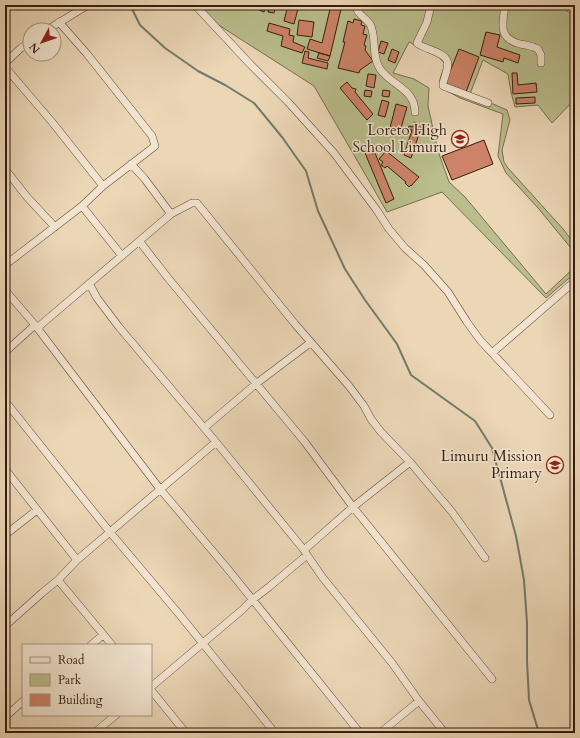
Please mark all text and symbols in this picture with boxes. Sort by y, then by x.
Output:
north arrow [22,22,62,62]
text: N [26,39,44,57]
place label: Loreto High School Limuru [352,120,448,157]
school or university icon: Loreto High School Limuru [450,129,470,149]
place label: Limuru Mission Primary [441,446,542,483]
school or university icon: Limuru Mission Primary [545,455,565,475]
legend [22,644,152,716]
text: Road [58,652,85,668]
text: Park [58,672,82,688]
text: Building [58,692,103,708]

